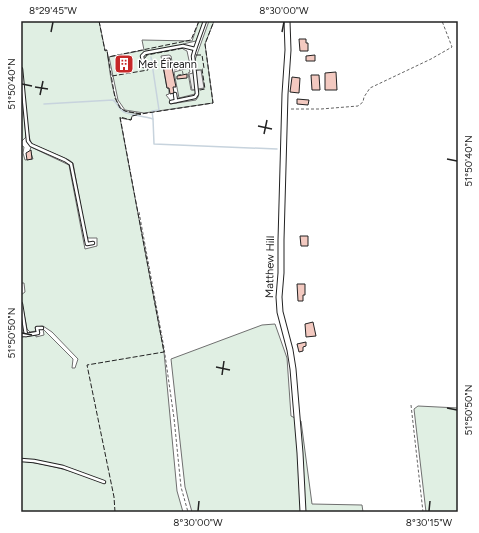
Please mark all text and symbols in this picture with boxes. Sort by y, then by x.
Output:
text: 8°29'45"W [29,4,77,17]
text: 8°30'00"W [259,4,309,17]
building icon: Met Éireann [113,53,135,75]
text: 51°50'40"N [5,58,18,110]
place label: Met Éireann [138,58,197,71]
text: 51°50'40"N [462,135,475,187]
street label: Matthew Hill [263,236,277,298]
text: 51°50'50"N [5,308,18,358]
text: 51°50'50"N [462,385,475,435]
text: 8°30'00"W [173,516,223,529]
text: 8°30'15"W [406,516,453,529]

